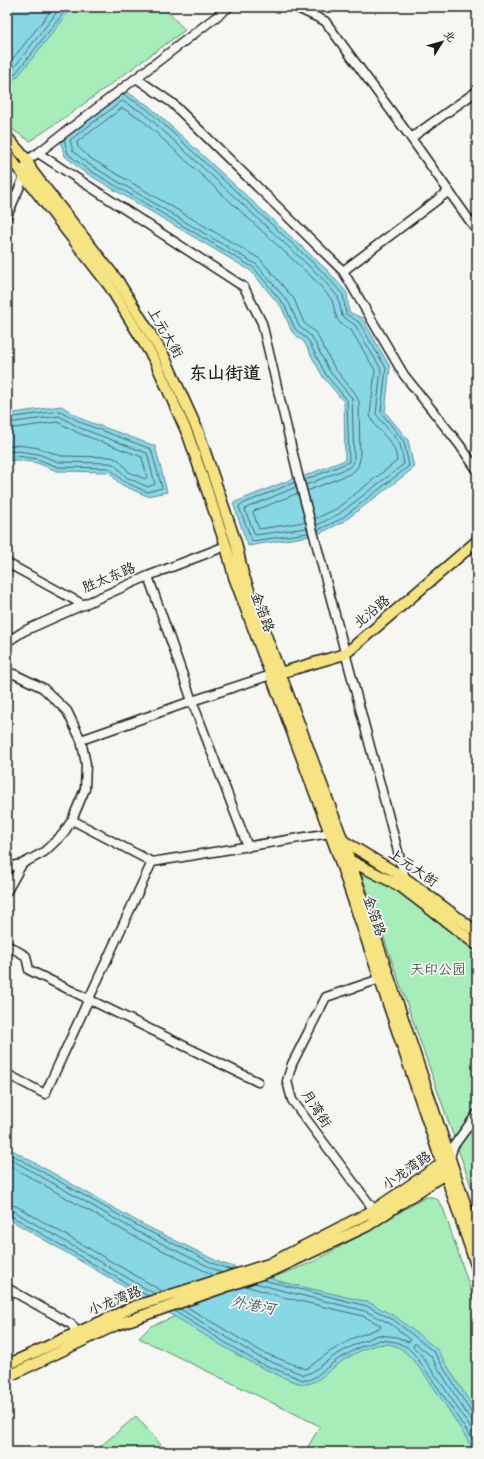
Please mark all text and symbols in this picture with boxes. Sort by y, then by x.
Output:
north arrow [422,22,462,62]
text: 北 [440,28,458,45]
street label: 上元大街 [143,304,187,362]
district label: 东山街道 [189,362,261,386]
street label: 胜太东路 [80,559,138,597]
street label: 金箔路 [246,589,278,635]
street label: 北沿路 [350,592,394,632]
street label: 上元大街 [385,845,441,891]
street label: 金箔路 [359,893,389,939]
park label: 天印公园 [410,961,466,979]
street label: 月湾街 [297,1086,335,1132]
street label: 小龙湾路 [379,1148,435,1194]
street label: 小龙湾路 [86,1282,144,1320]
water label: 外港河 [229,1292,280,1321]

